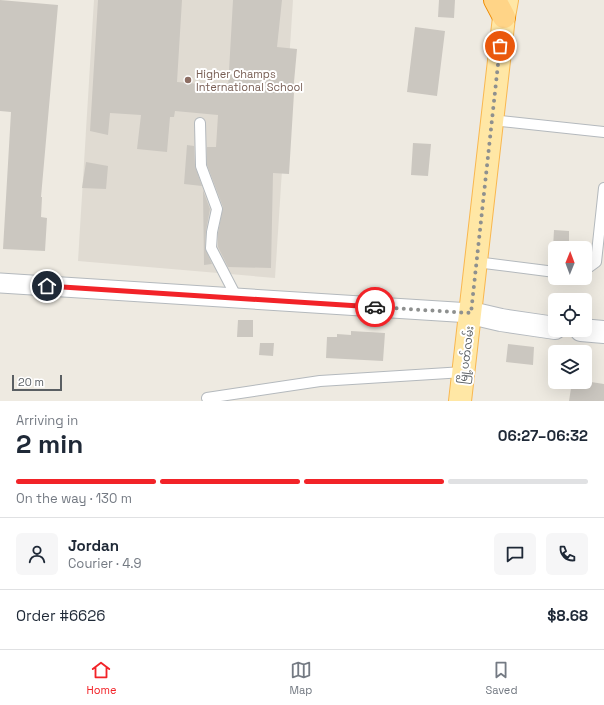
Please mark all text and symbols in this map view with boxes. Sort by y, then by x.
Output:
pin [483,29,517,63]
icon: bag [489,35,511,57]
place label: Higher Champs International School [196,67,303,94]
marker: Higher Champs International School [183,75,193,85]
north arrow [548,241,592,285]
map controls [548,241,592,389]
pin [30,269,64,303]
icon: home [36,275,58,297]
courier [355,287,395,327]
button: locate [548,293,592,337]
icon: car [364,296,386,318]
street label: မြို့ပတ်လမ်း [455,325,479,385]
button: layers [548,345,592,389]
scale bar [12,373,62,392]
text: 20 m [18,375,44,389]
text: Arriving in [16,412,78,429]
text: 06:27–06:32 [498,426,588,445]
text: 2 min [16,427,83,461]
text: On the way · 130 m [16,490,132,507]
button: person [16,533,58,575]
button: chat [494,533,536,575]
button: phone [546,533,588,575]
text: Jordan [68,536,119,555]
text: Courier · 4.9 [68,555,142,572]
text: Order #6626 [16,606,105,625]
text: $8.68 [547,606,588,625]
tab: Home [86,659,116,697]
tab: Map [289,659,312,697]
tab: Saved [485,659,517,697]

